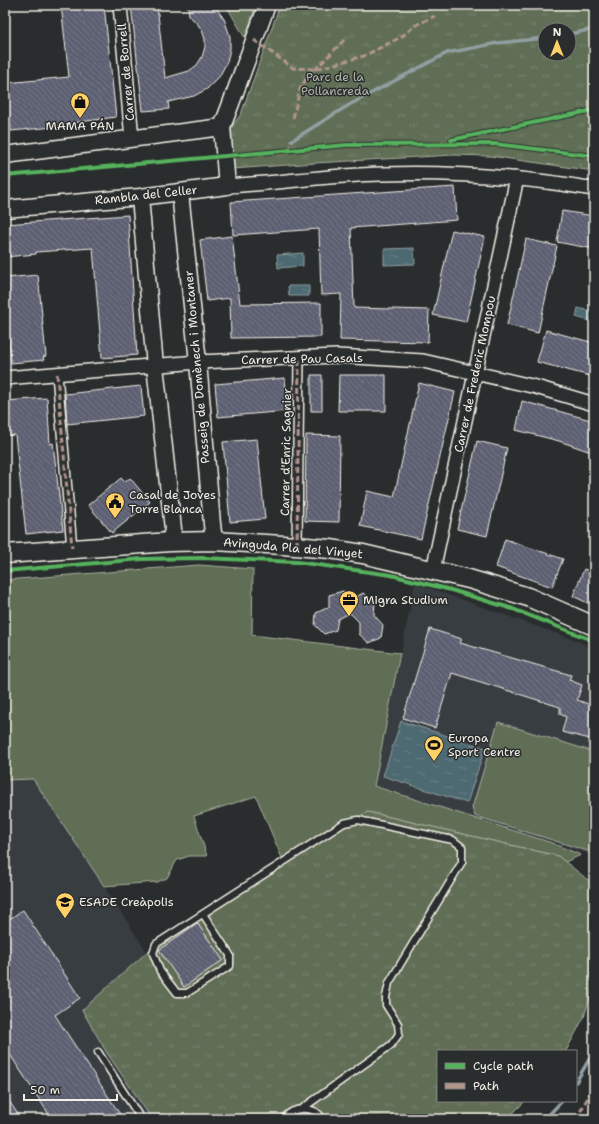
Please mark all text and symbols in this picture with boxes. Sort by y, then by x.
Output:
street label: Carrer de Borrell [114,22,138,121]
north arrow [537,22,577,62]
text: N [553,25,562,40]
park label: Parc de la Pollancreda [301,69,370,99]
shop icon: MAMA PÁN [69,91,91,119]
place label: MAMA PÁN [46,118,114,134]
street label: Rambla del Celler [94,182,198,208]
street label: Passeig de Domènech i Montaner [181,270,213,464]
street label: Carrer de Frederic Mompou [451,294,499,454]
street label: Carrer de Pau Casals [241,350,363,368]
street label: Carrer d'Enric Sagnier [277,388,295,516]
place label: Casal de Joves Torre Blanca [129,487,216,517]
public building icon: Casal de Joves Torre Blanca [104,491,126,519]
street label: Avinguda Pla del Vinyet [223,534,363,562]
office icon: Migra Studium [338,589,360,617]
place label: Migra Studium [363,592,448,608]
place label: Europa Sport Centre [448,730,521,760]
sports icon: Europa Sport Centre [423,734,445,762]
school or university icon: ESADE Creàpolis [54,891,76,919]
place label: ESADE Creàpolis [79,894,174,910]
legend [437,1050,577,1102]
text: Cycle path [473,1058,534,1074]
scale bar [24,1076,117,1102]
text: Path [473,1078,499,1094]
text: 50 m [30,1082,60,1098]

